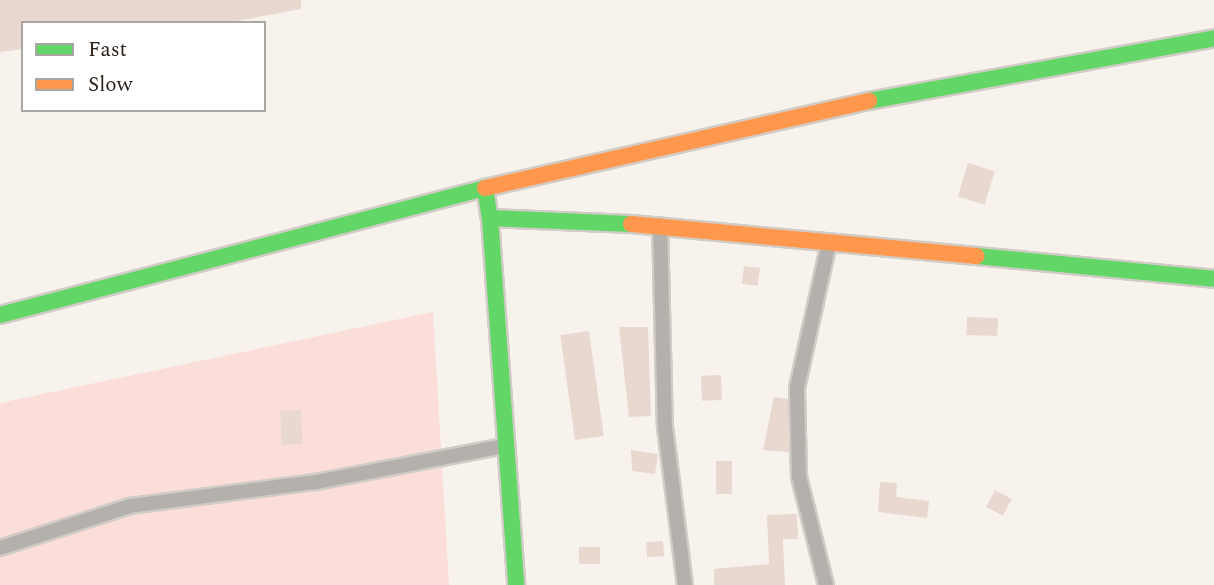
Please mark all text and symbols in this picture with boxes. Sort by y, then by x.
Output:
legend [21,21,266,112]
text: Fast [88,34,127,66]
text: Slow [88,69,132,101]

